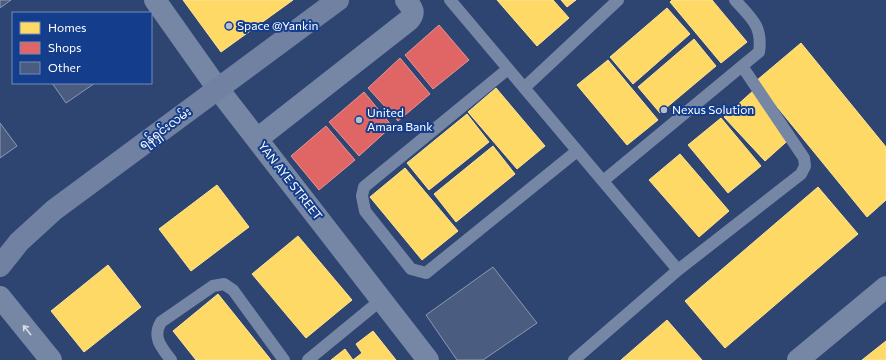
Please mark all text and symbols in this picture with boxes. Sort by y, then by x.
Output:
legend [12,12,152,84]
place label: Space @Yankin [237,18,318,32]
text: Homes [48,20,86,34]
marker: Space @Yankin [224,21,234,31]
text: Shops [48,40,82,54]
text: Other [48,60,81,74]
place label: Nexus Solution [672,102,754,116]
street label: ရန်ရှင်းလမ်း [135,103,196,154]
place label: United Amara Bank [367,105,433,133]
marker: Nexus Solution [659,105,669,115]
marker: United Amara Bank [354,115,364,125]
street label: YAN AYE STREET [256,138,326,223]
one-way arrow [22,324,31,335]

